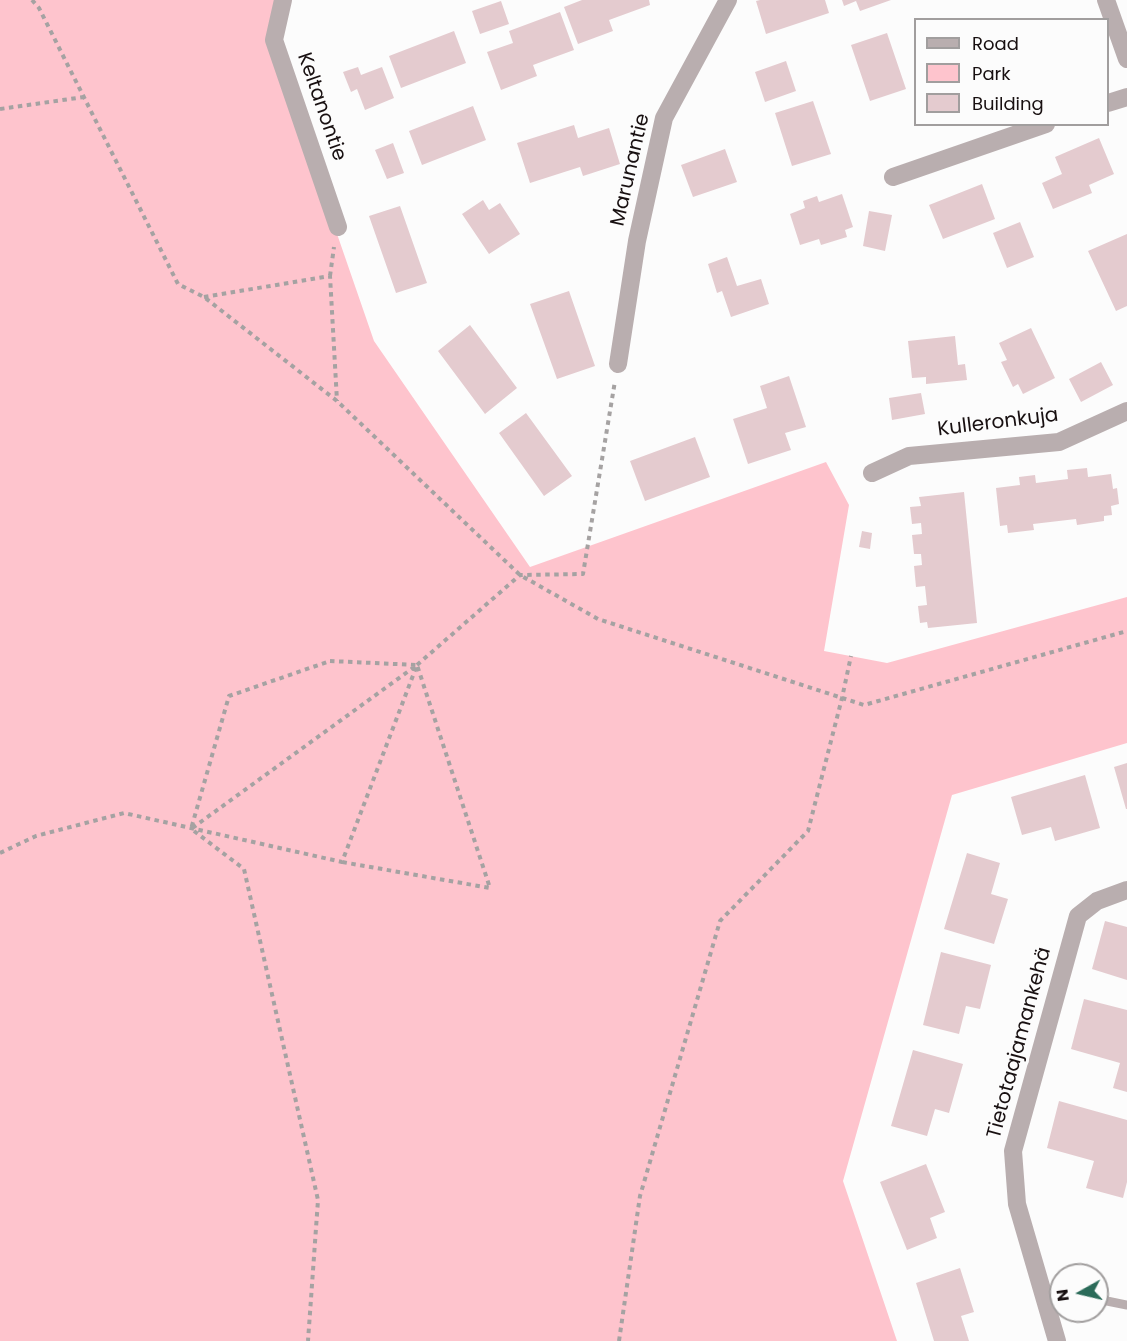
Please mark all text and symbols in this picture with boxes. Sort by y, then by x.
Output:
legend [914,18,1109,126]
text: Road [972,31,1019,56]
street label: Keltanontie [291,50,351,164]
text: Park [972,61,1011,86]
text: Building [972,91,1044,116]
street label: Marunantie [606,111,656,229]
street label: Kulleronkuja [936,404,1060,442]
street label: Tietotaajamankehä [983,945,1057,1141]
north arrow [1049,1263,1109,1323]
text: N [1050,1288,1075,1303]

